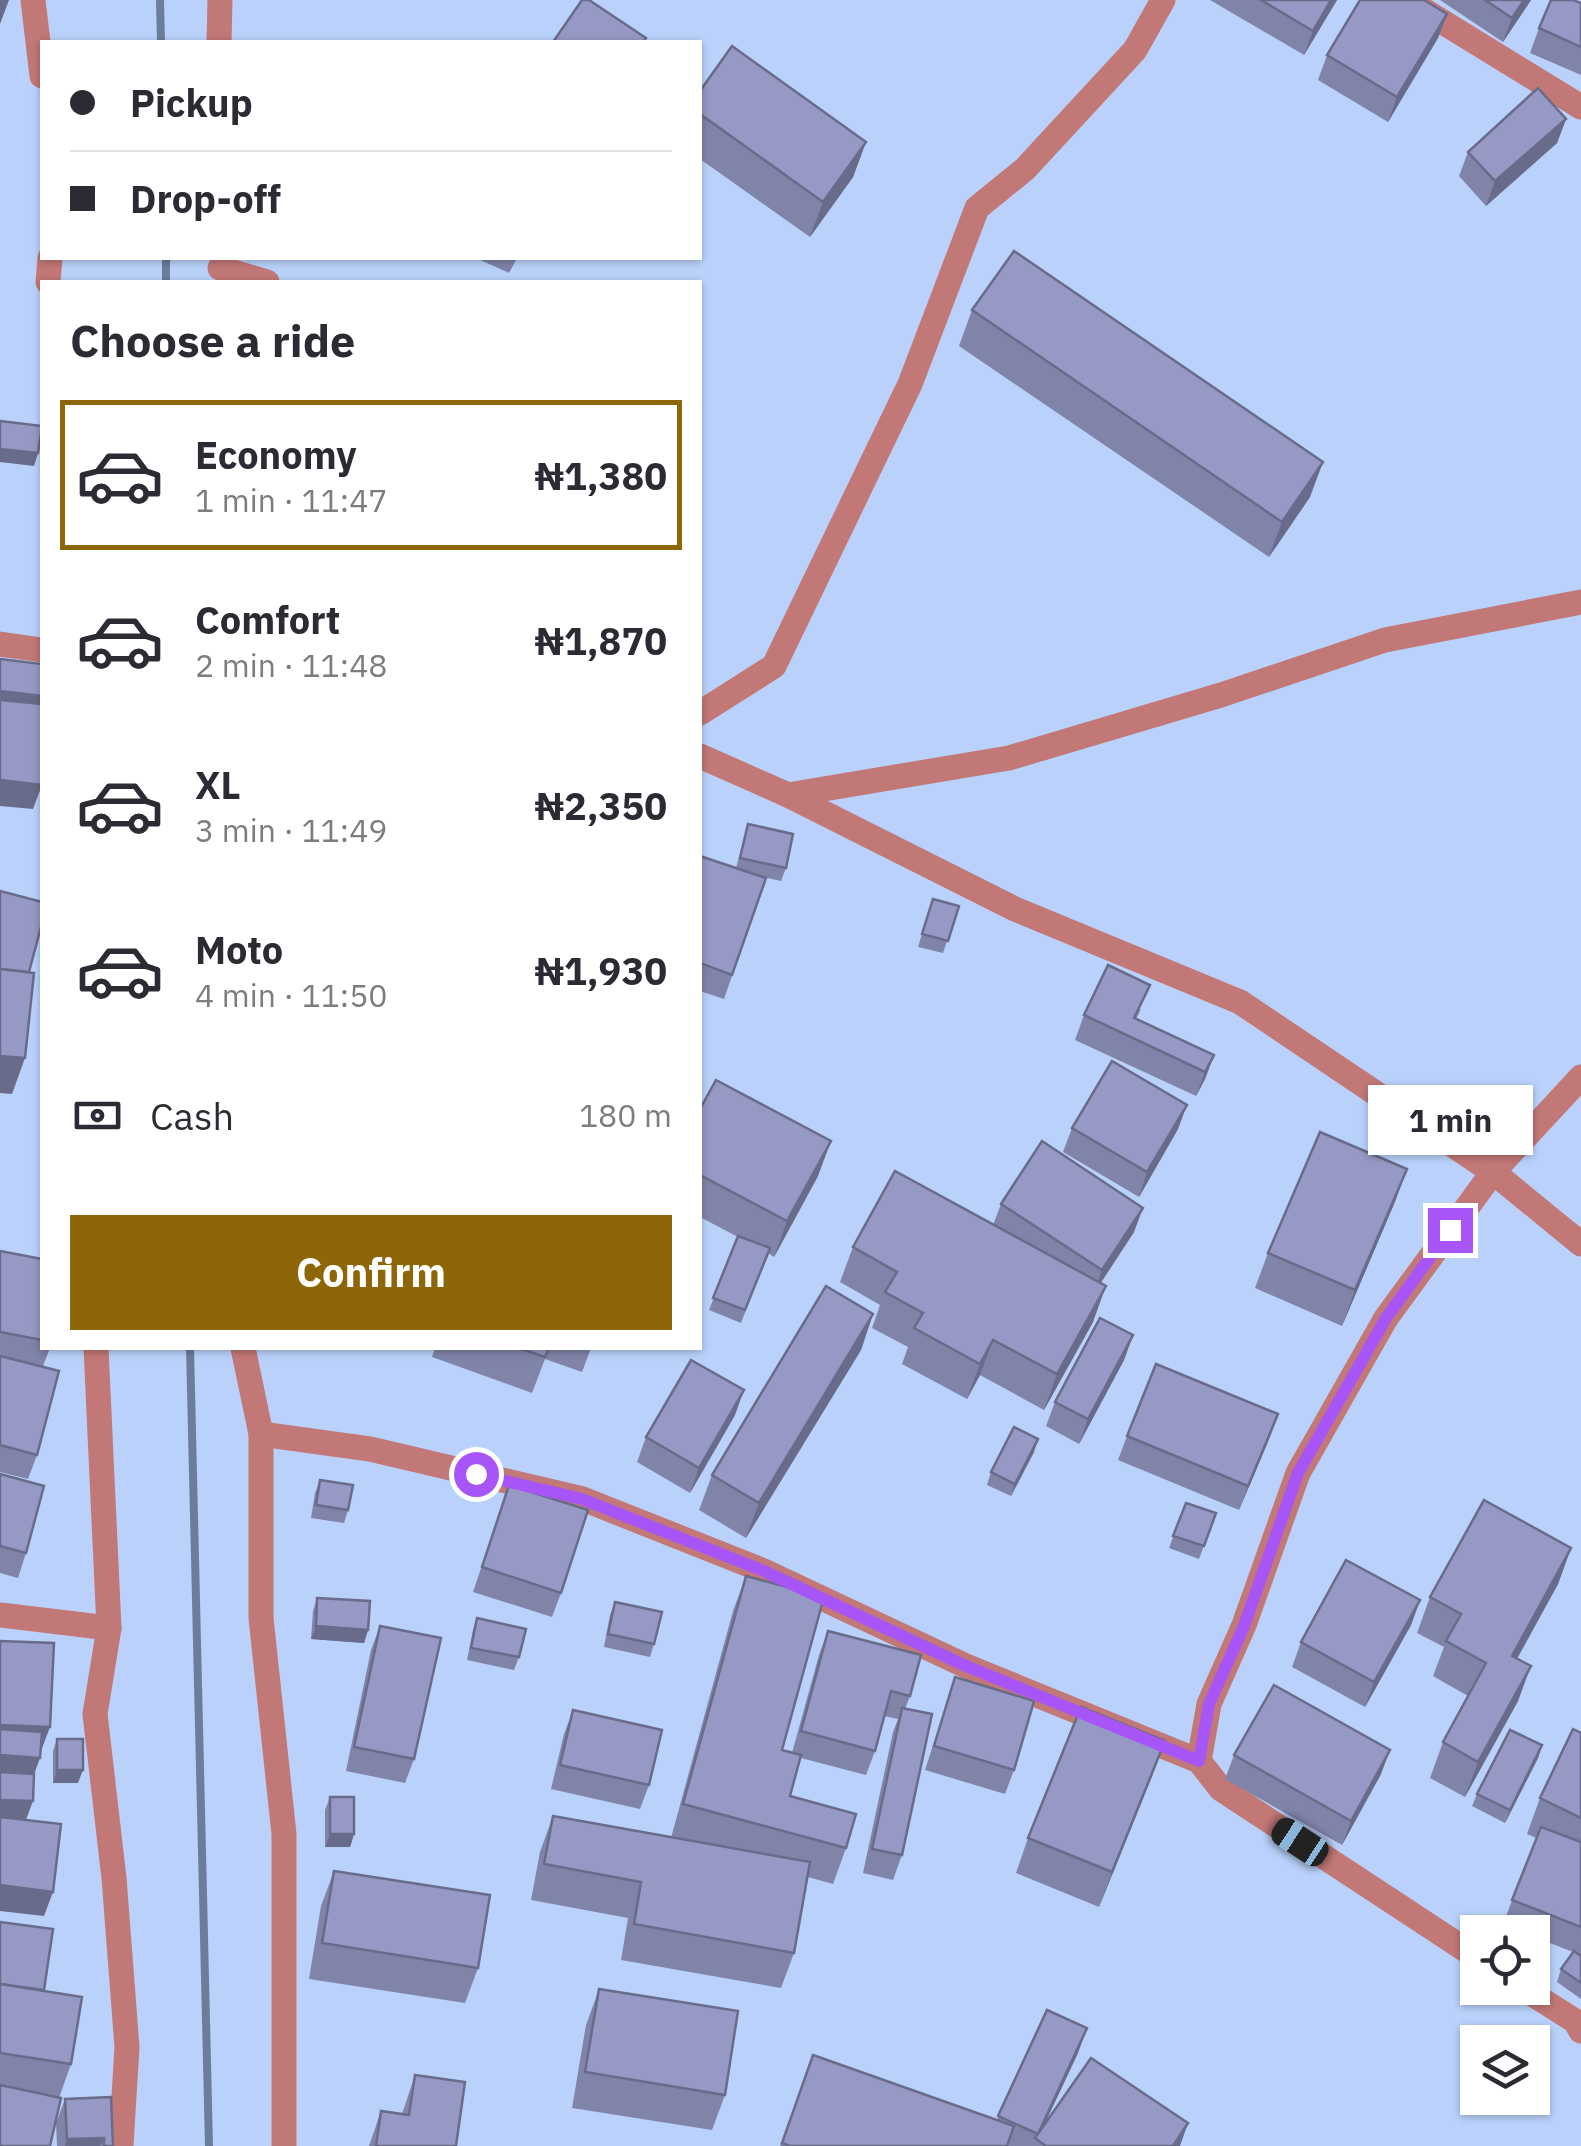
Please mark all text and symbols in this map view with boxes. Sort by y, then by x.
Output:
text: Pickup [130,78,253,127]
text: Drop-off [130,174,281,223]
text: Choose a ride [70,311,355,369]
icon: car [75,430,165,520]
text: Economy [195,430,357,479]
text: ₦1,380 [535,451,667,500]
text: 1 min · 11:47 [195,479,388,521]
icon: car [75,595,165,685]
text: Comfort [195,595,340,644]
text: ₦1,870 [535,616,667,665]
text: 2 min · 11:48 [195,644,388,686]
icon: car [75,760,165,850]
text: XL [195,760,241,809]
text: ₦2,350 [535,781,667,830]
text: 3 min · 11:49 [195,809,388,851]
icon: car [75,925,165,1015]
text: Moto [195,925,283,974]
text: ₦1,930 [535,946,667,995]
text: 4 min · 11:50 [195,974,388,1016]
callout: 1 min [1368,1085,1532,1155]
icon: cash [70,1088,125,1143]
text: Cash [150,1091,234,1140]
text: 180 m [579,1094,672,1136]
text: 1 min [1409,1099,1492,1141]
route end [1428,1208,1473,1253]
button: Confirm [70,1215,672,1330]
route start [454,1452,499,1497]
car [1267,1813,1333,1871]
map controls [1460,1915,1550,2115]
button: locate [1460,1915,1550,2005]
button: layers [1460,2025,1550,2115]

